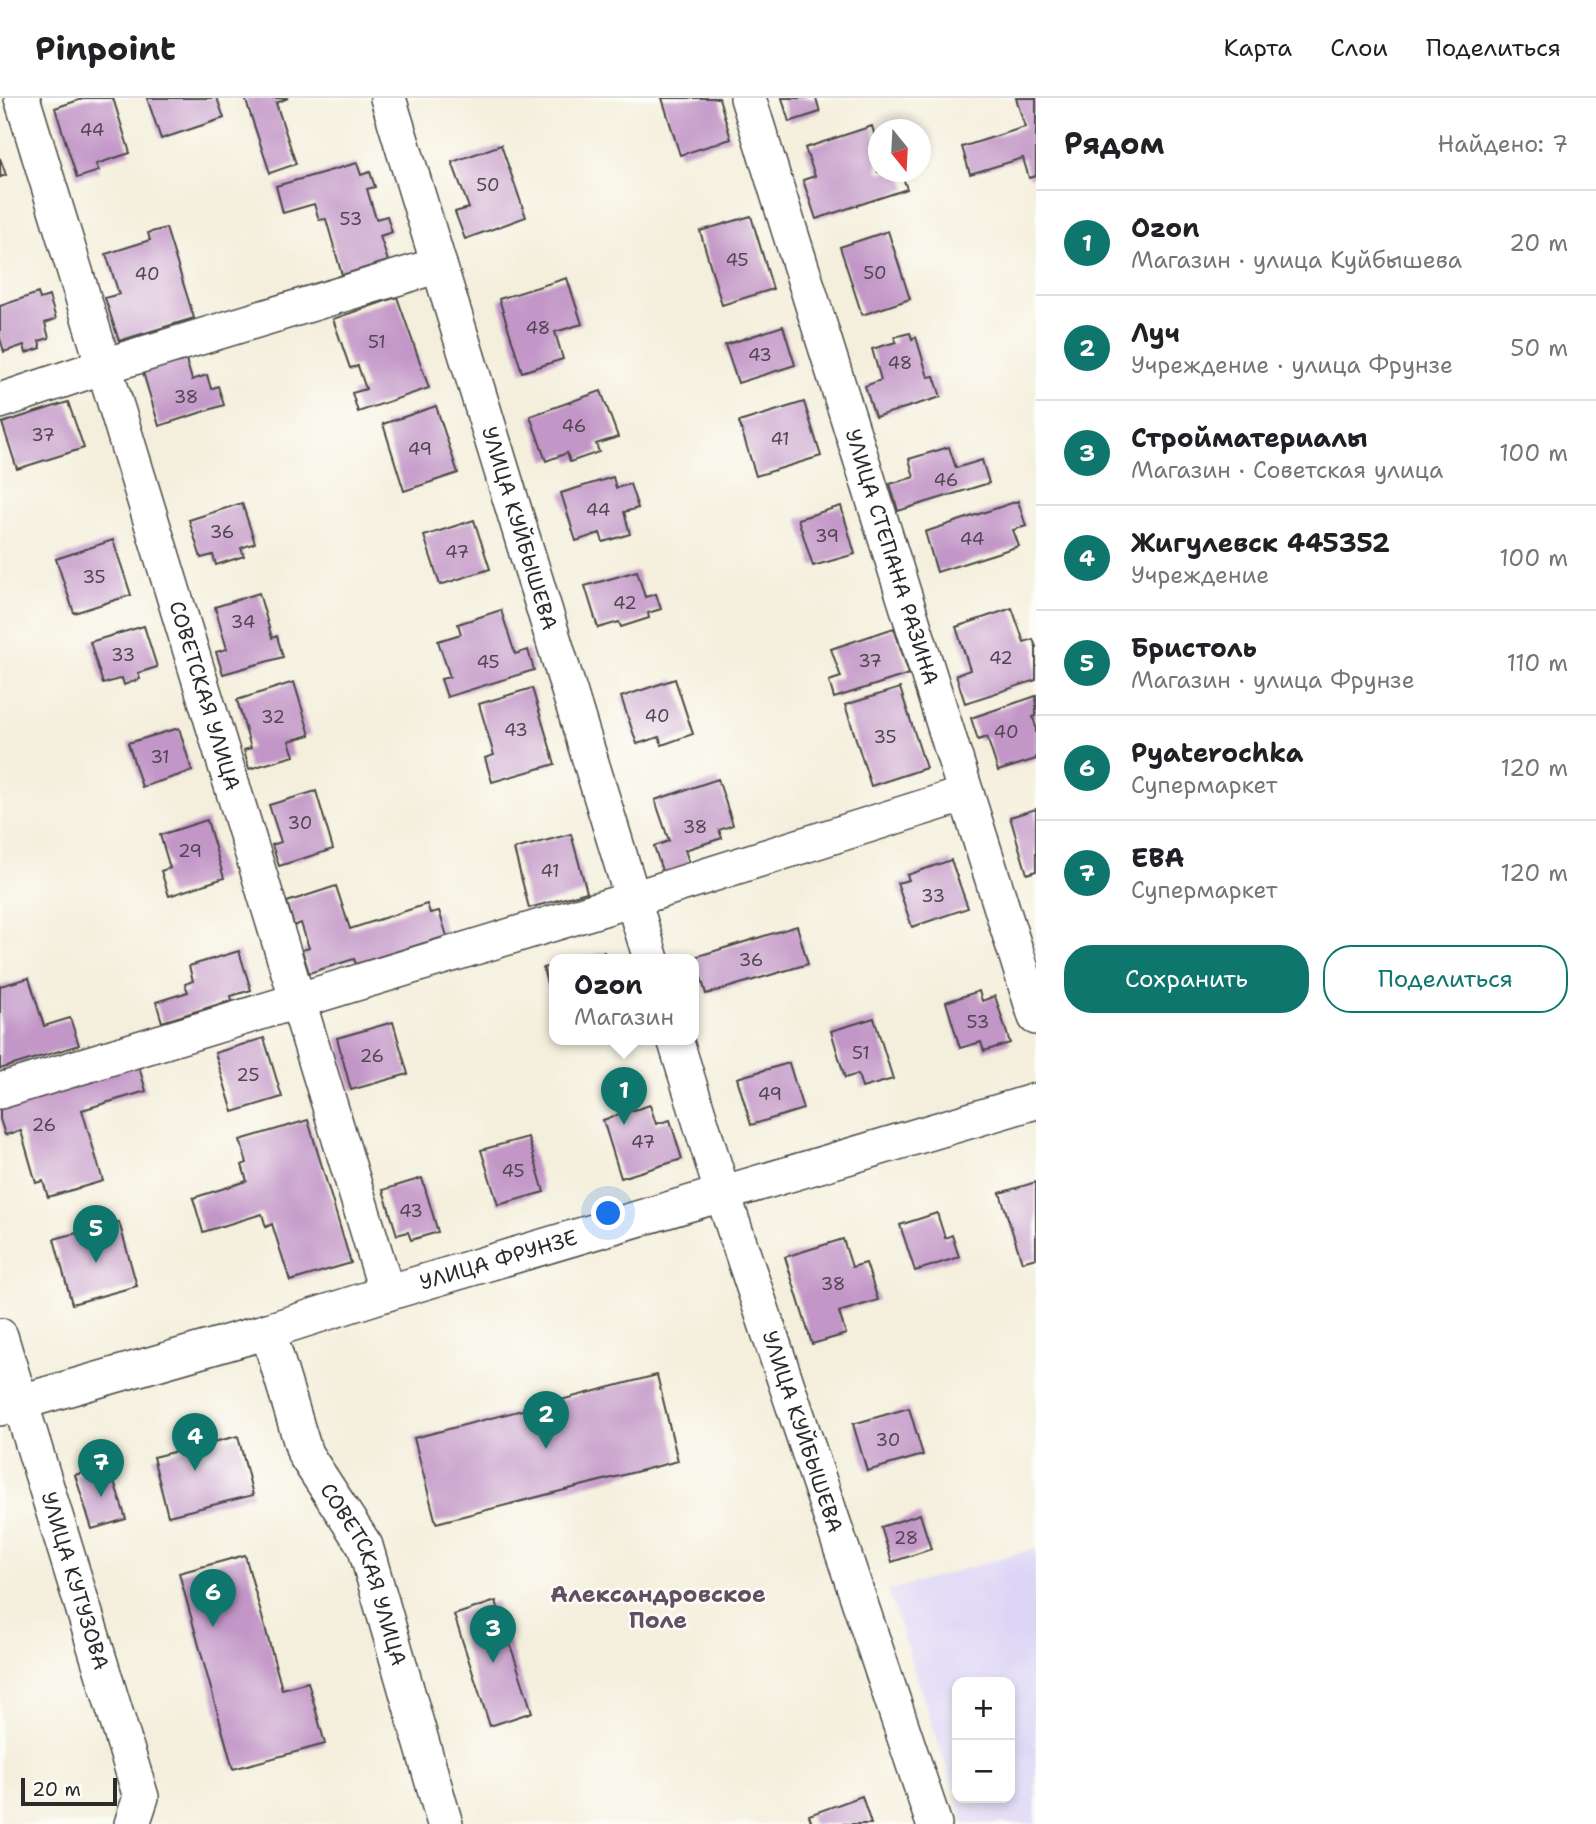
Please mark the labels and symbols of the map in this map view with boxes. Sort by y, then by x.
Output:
house number: 44 [80,118,104,142]
north arrow [868,119,931,182]
house number: 50 [476,173,500,197]
house number: 53 [340,207,362,231]
house number: 45 [725,248,749,272]
house number: 50 [863,261,887,285]
house number: 40 [134,262,160,286]
house number: 48 [526,316,550,340]
house number: 51 [368,330,386,354]
house number: 43 [748,343,772,367]
house number: 48 [888,351,912,375]
house number: 38 [174,385,198,409]
house number: 46 [562,414,586,438]
house number: 37 [31,423,55,447]
street label: УЛИЦА КУЙБЫШЕВА [475,423,564,634]
street label: УЛИЦА СТЕПАНА РАЗИНА [839,425,945,689]
house number: 41 [770,427,790,451]
house number: 49 [408,437,432,461]
house number: 46 [934,468,958,492]
house number: 44 [586,498,610,522]
house number: 36 [210,520,234,544]
house number: 39 [815,524,839,548]
house number: 44 [960,527,984,551]
house number: 47 [445,540,469,564]
house number: 35 [82,565,106,589]
house number: 42 [613,591,637,615]
street label: СОВЕТСКАЯ УЛИЦА [162,597,247,794]
house number: 34 [231,610,255,634]
house number: 33 [111,643,135,667]
house number: 42 [989,646,1013,670]
house number: 37 [858,649,882,673]
house number: 45 [476,650,500,674]
house number: 40 [644,704,670,728]
house number: 32 [261,705,285,729]
house number: 43 [504,718,528,742]
house number: 40 [993,720,1019,744]
house number: 35 [873,725,897,749]
house number: 31 [150,745,170,769]
house number: 30 [288,811,312,835]
house number: 38 [683,815,707,839]
house number: 29 [178,839,202,863]
house number: 41 [540,859,560,883]
house number: 33 [921,884,945,908]
house number: 36 [739,948,763,972]
house number: 53 [967,1010,989,1034]
house number: 51 [852,1041,870,1065]
house number: 26 [360,1044,384,1068]
house number: 25 [236,1063,260,1087]
pin: 1 [601,1067,647,1125]
house number: 49 [758,1082,782,1106]
house number: 26 [32,1113,56,1137]
house number: 47 [631,1130,655,1154]
house number: 45 [501,1159,525,1183]
your location [591,1196,625,1230]
house number: 43 [399,1199,423,1223]
pin: 5 [73,1205,119,1263]
street label: УЛИЦА ФРУНЗЕ [416,1223,581,1297]
house number: 38 [821,1272,845,1296]
street label: УЛИЦА КУЙБЫШЕВА [756,1327,849,1537]
pin: 2 [523,1391,569,1449]
pin: 4 [172,1413,218,1471]
house number: 30 [876,1428,900,1452]
pin: 7 [78,1439,124,1497]
street label: СОВЕТСКАЯ УЛИЦА [314,1477,413,1669]
street label: УЛИЦА КУТУЗОВА [34,1488,115,1673]
house number: 28 [894,1526,918,1550]
pin: 6 [190,1569,236,1627]
district label: Александровское Поле [550,1579,766,1635]
pin: 3 [470,1605,516,1663]
scale bar [21,1775,117,1807]

